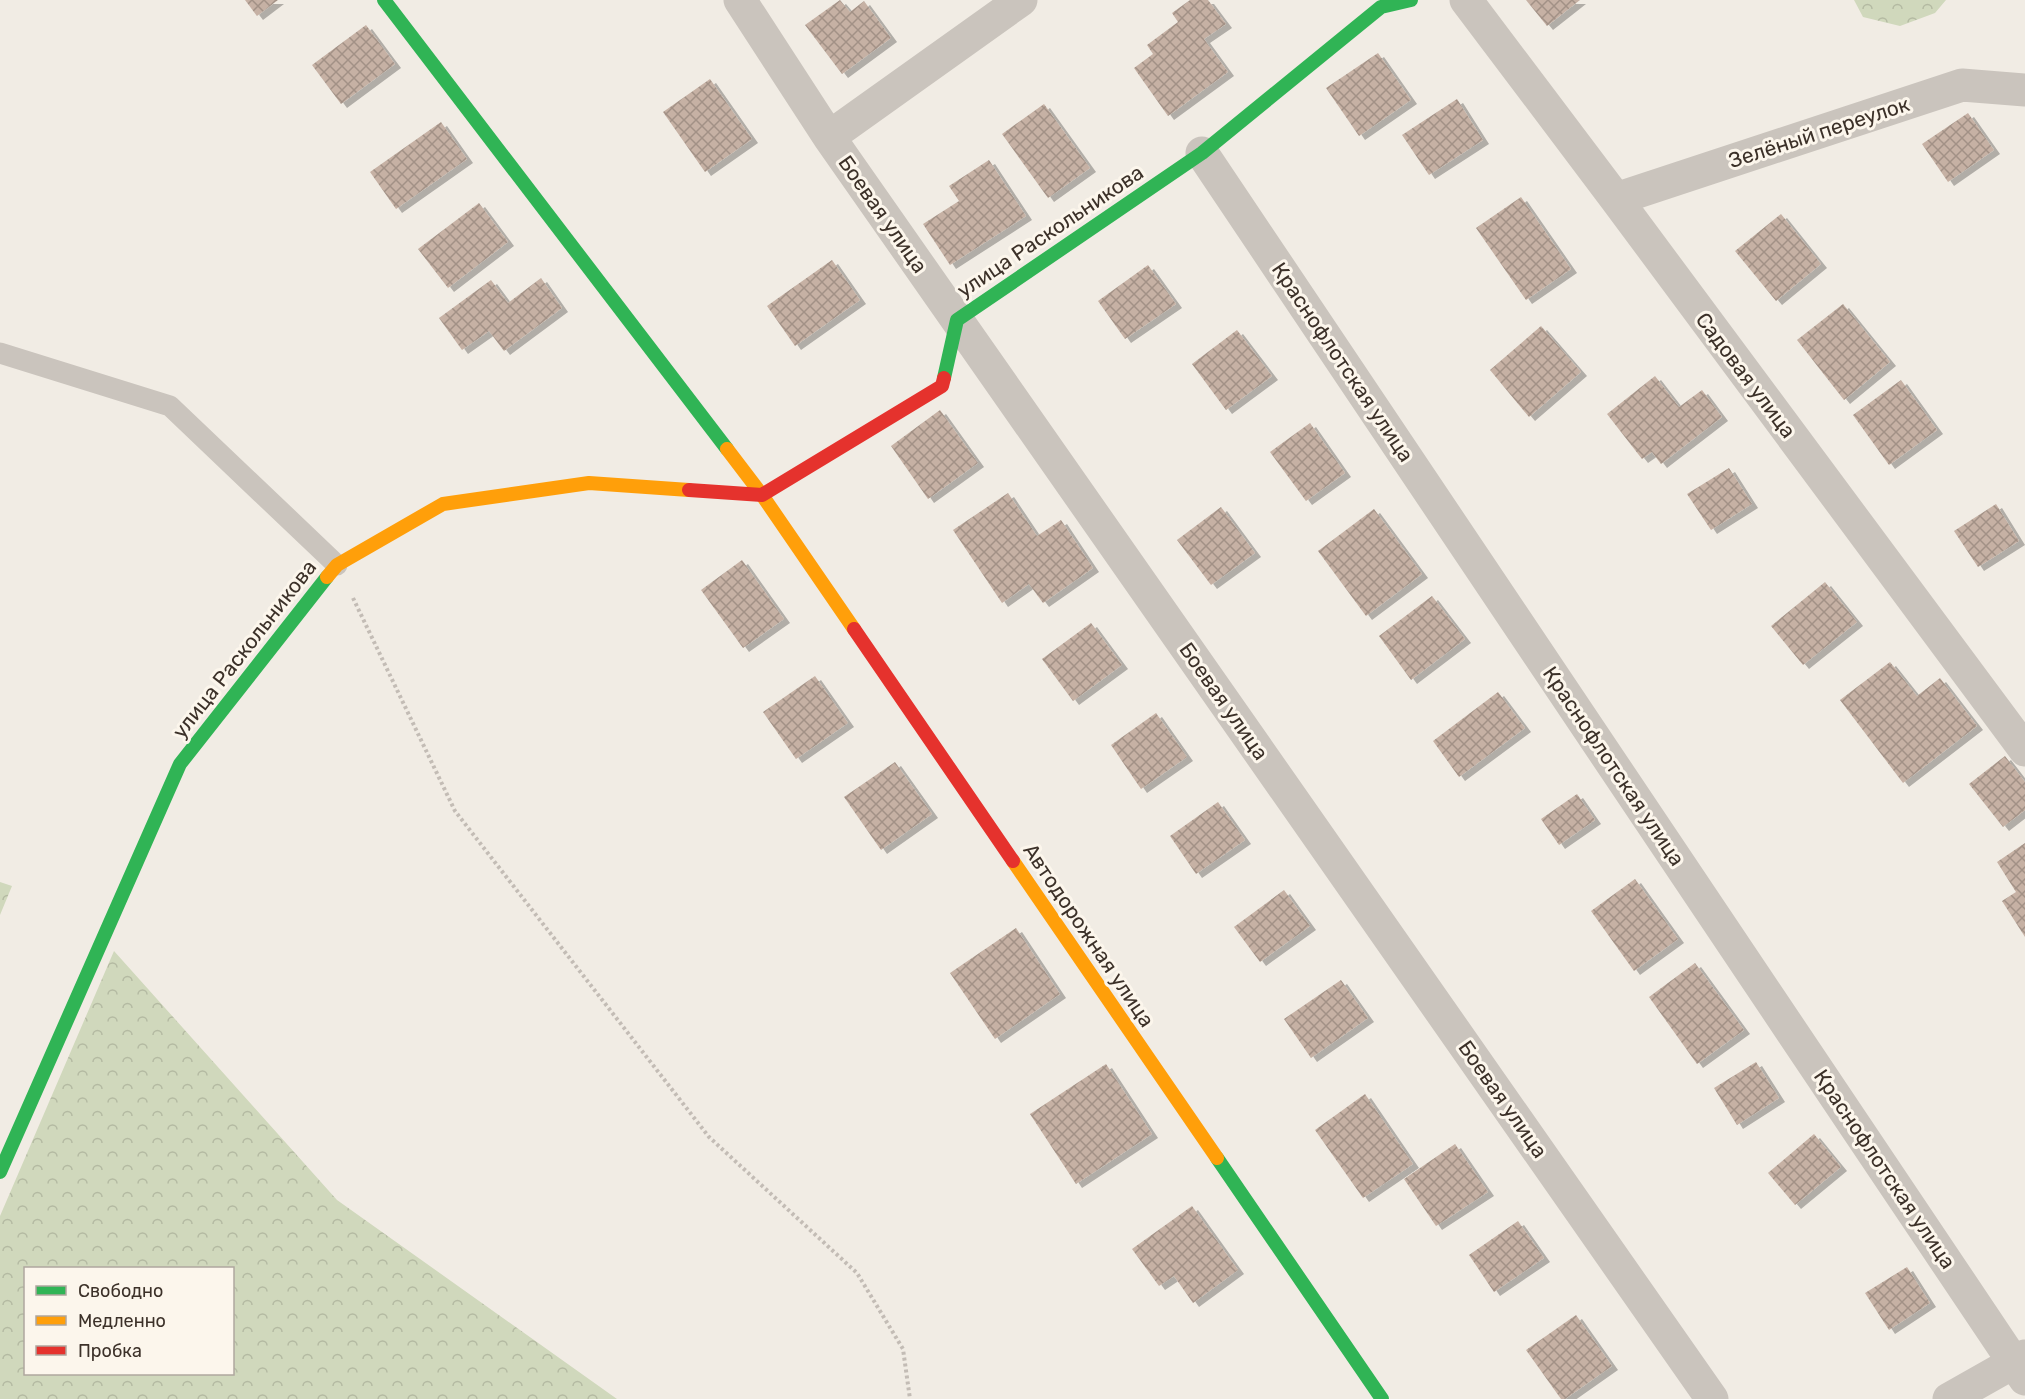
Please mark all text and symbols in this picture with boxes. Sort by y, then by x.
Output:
street label: Зелёный переулок [1725,91,1913,173]
street label: Боевая улица [833,150,933,278]
street label: улица Раскольникова [952,159,1148,303]
street label: Краснофлотская улица [1267,257,1419,467]
street label: Садовая улица [1691,307,1801,443]
street label: улица Раскольникова [167,555,321,743]
street label: Боевая улица [1174,637,1274,765]
street label: Краснофлотская улица [1538,661,1690,871]
street label: Автодорожная улица [1018,838,1160,1032]
street label: Боевая улица [1453,1035,1553,1163]
street label: Краснофлотская улица [1809,1064,1961,1274]
legend [24,1267,234,1375]
text: Свободно [78,1280,163,1302]
text: Медленно [78,1310,166,1332]
text: Пробка [78,1340,142,1362]

